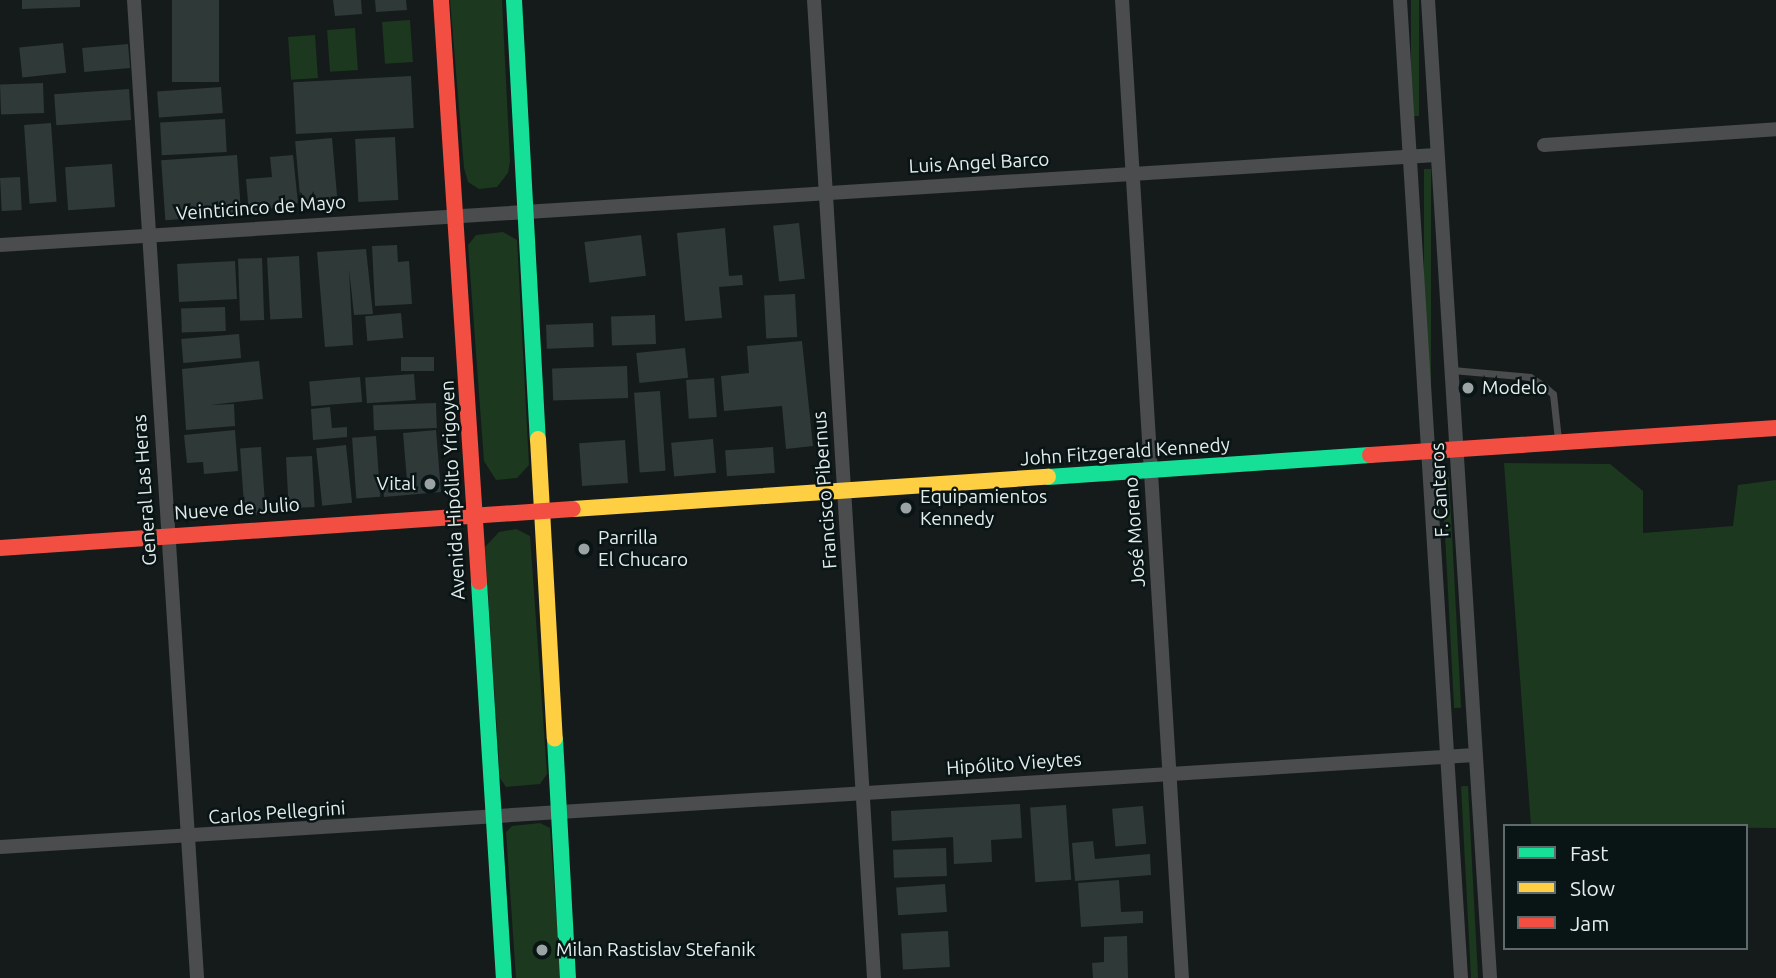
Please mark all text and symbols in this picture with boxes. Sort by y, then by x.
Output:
street label: Luis Angel Barco [908,148,1050,178]
street label: Veinticinco de Mayo [175,191,347,225]
place label: Modelo [1482,377,1547,399]
street label: Avenida Hipólito Yrigoyen [436,380,470,600]
marker: Modelo [1460,380,1476,396]
street label: Francisco Pibernus [808,410,842,570]
street label: General Las Heras [128,414,162,566]
street label: John Fitzgerald Kennedy [1019,433,1231,471]
street label: F. Canteros [1426,442,1454,538]
place label: Vital [377,473,416,495]
marker: Vital [422,476,438,492]
street label: José Moreno [1120,476,1150,588]
place label: Equipamientos Kennedy [920,486,1047,530]
street label: Nueve de Julio [173,493,301,525]
marker: Equipamientos Kennedy [898,500,914,516]
place label: Parrilla El Chucaro [598,527,688,571]
marker: Parrilla El Chucaro [576,541,592,557]
street label: Hipólito Vieytes [946,748,1082,780]
street label: Carlos Pellegrini [208,797,346,829]
legend [1503,824,1748,950]
text: Fast [1570,841,1608,865]
text: Slow [1570,876,1615,900]
text: Jam [1570,911,1609,935]
place label: Milan Rastislav Stefanik [556,939,756,961]
marker: Milan Rastislav Stefanik [534,942,550,958]

